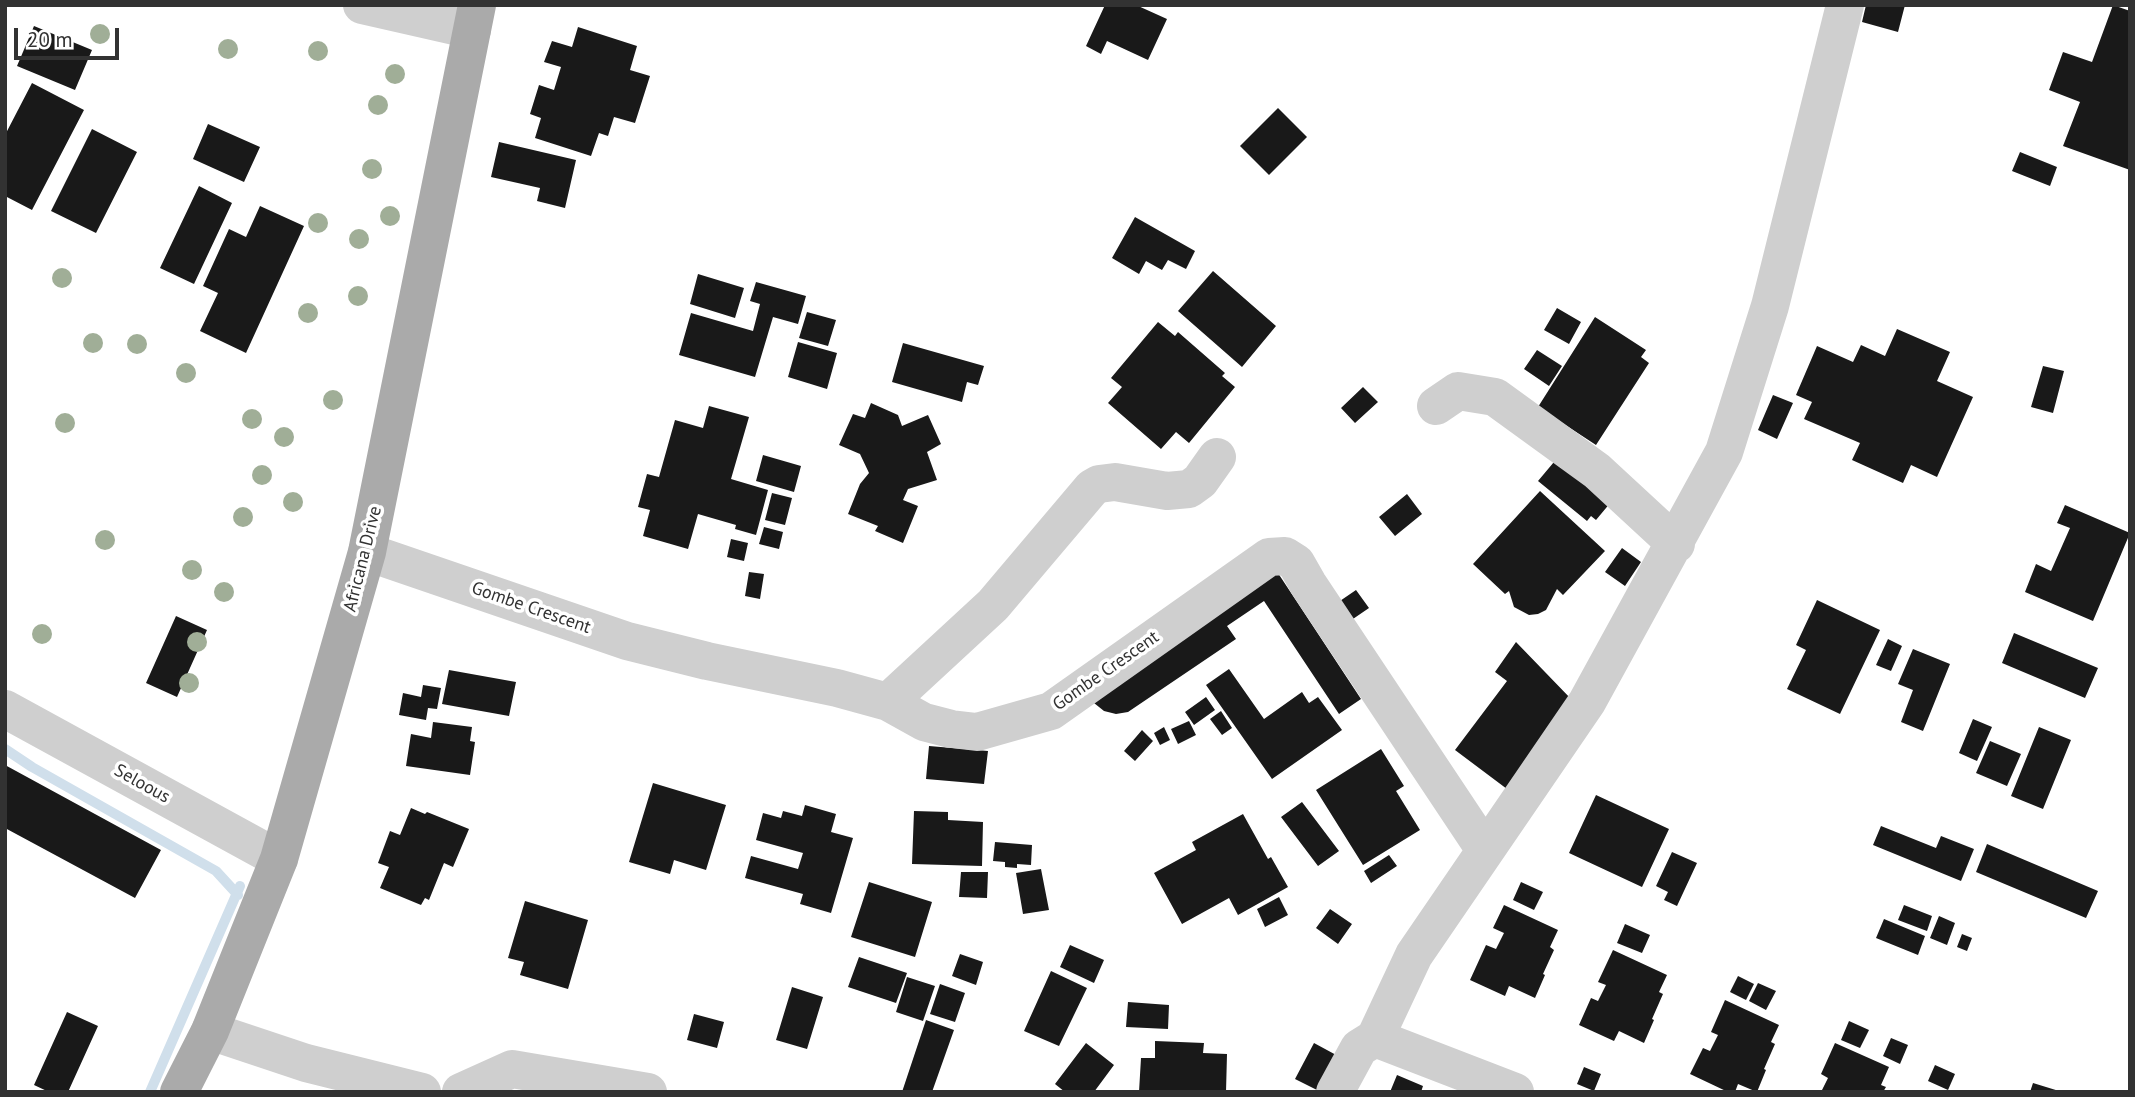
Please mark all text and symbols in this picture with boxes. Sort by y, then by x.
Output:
scale bar [18,14,122,58]
text: 20 m [27,26,73,53]
street label: Africana Drive [339,504,387,614]
street label: Gombe Crescent [469,578,593,638]
street label: Gombe Crescent [1049,626,1163,716]
street label: Seloous [110,760,174,808]

